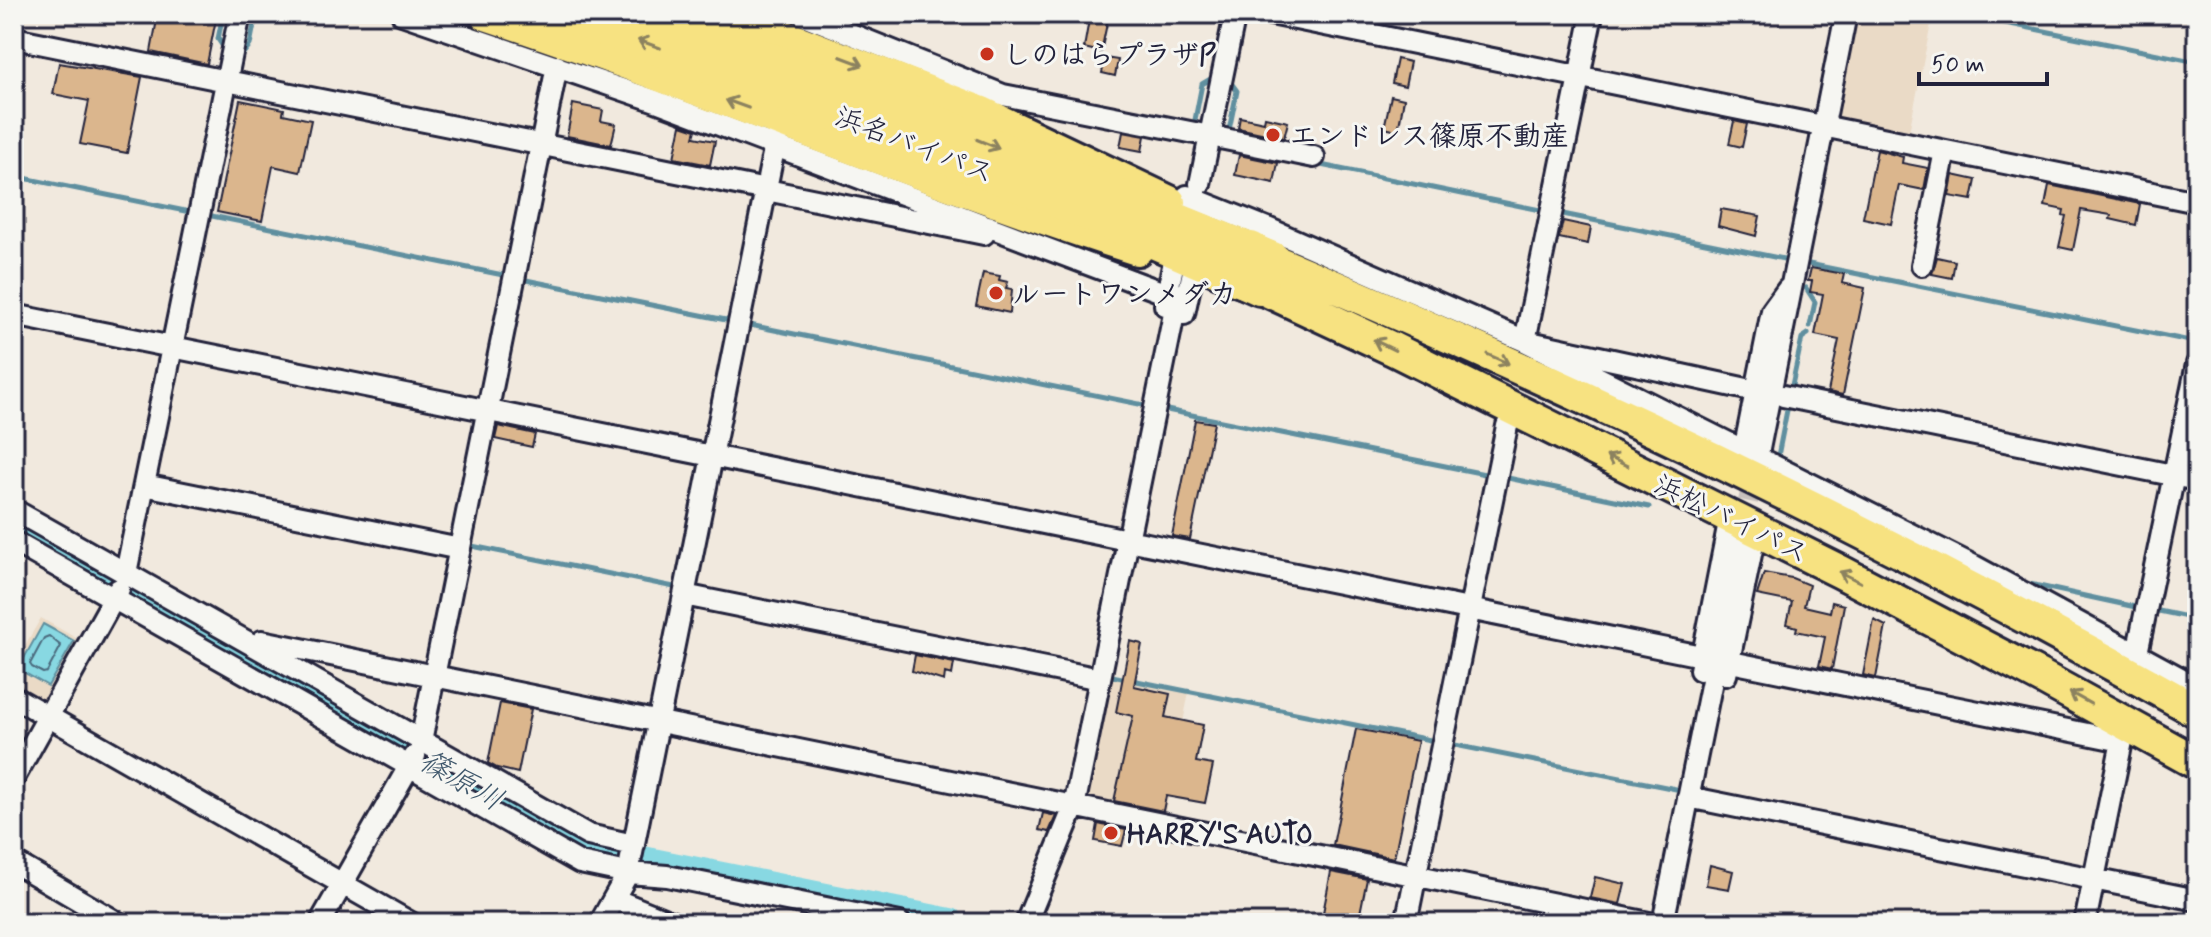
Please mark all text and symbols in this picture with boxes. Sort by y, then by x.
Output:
one-way arrow [637,36,662,50]
scale bar [1919,36,2047,86]
place label: しのはらプラザP [1003,38,1216,75]
marker: しのはらプラザP [978,45,996,63]
text: 50 m [1931,50,1985,81]
one-way arrow [839,55,864,69]
one-way arrow [725,95,750,110]
street label: 浜名バイパス [829,99,999,194]
place label: エンドレス篠原不動産 [1289,119,1569,156]
marker: エンドレス篠原不動産 [1264,126,1282,144]
one-way arrow [975,137,1000,152]
place label: ルートワンメダカ [1012,277,1237,314]
marker: ルートワンメダカ [987,284,1005,302]
one-way arrow [1372,337,1396,352]
one-way arrow [1485,353,1509,368]
one-way arrow [1605,453,1629,468]
street label: 浜松バイパス [1648,467,1814,574]
one-way arrow [1838,568,1862,584]
one-way arrow [2069,689,2092,705]
water label: 篠原川 [413,742,510,821]
place label: HARRY'S AUTO [1127,817,1313,854]
marker: HARRY'S AUTO [1102,824,1120,842]

